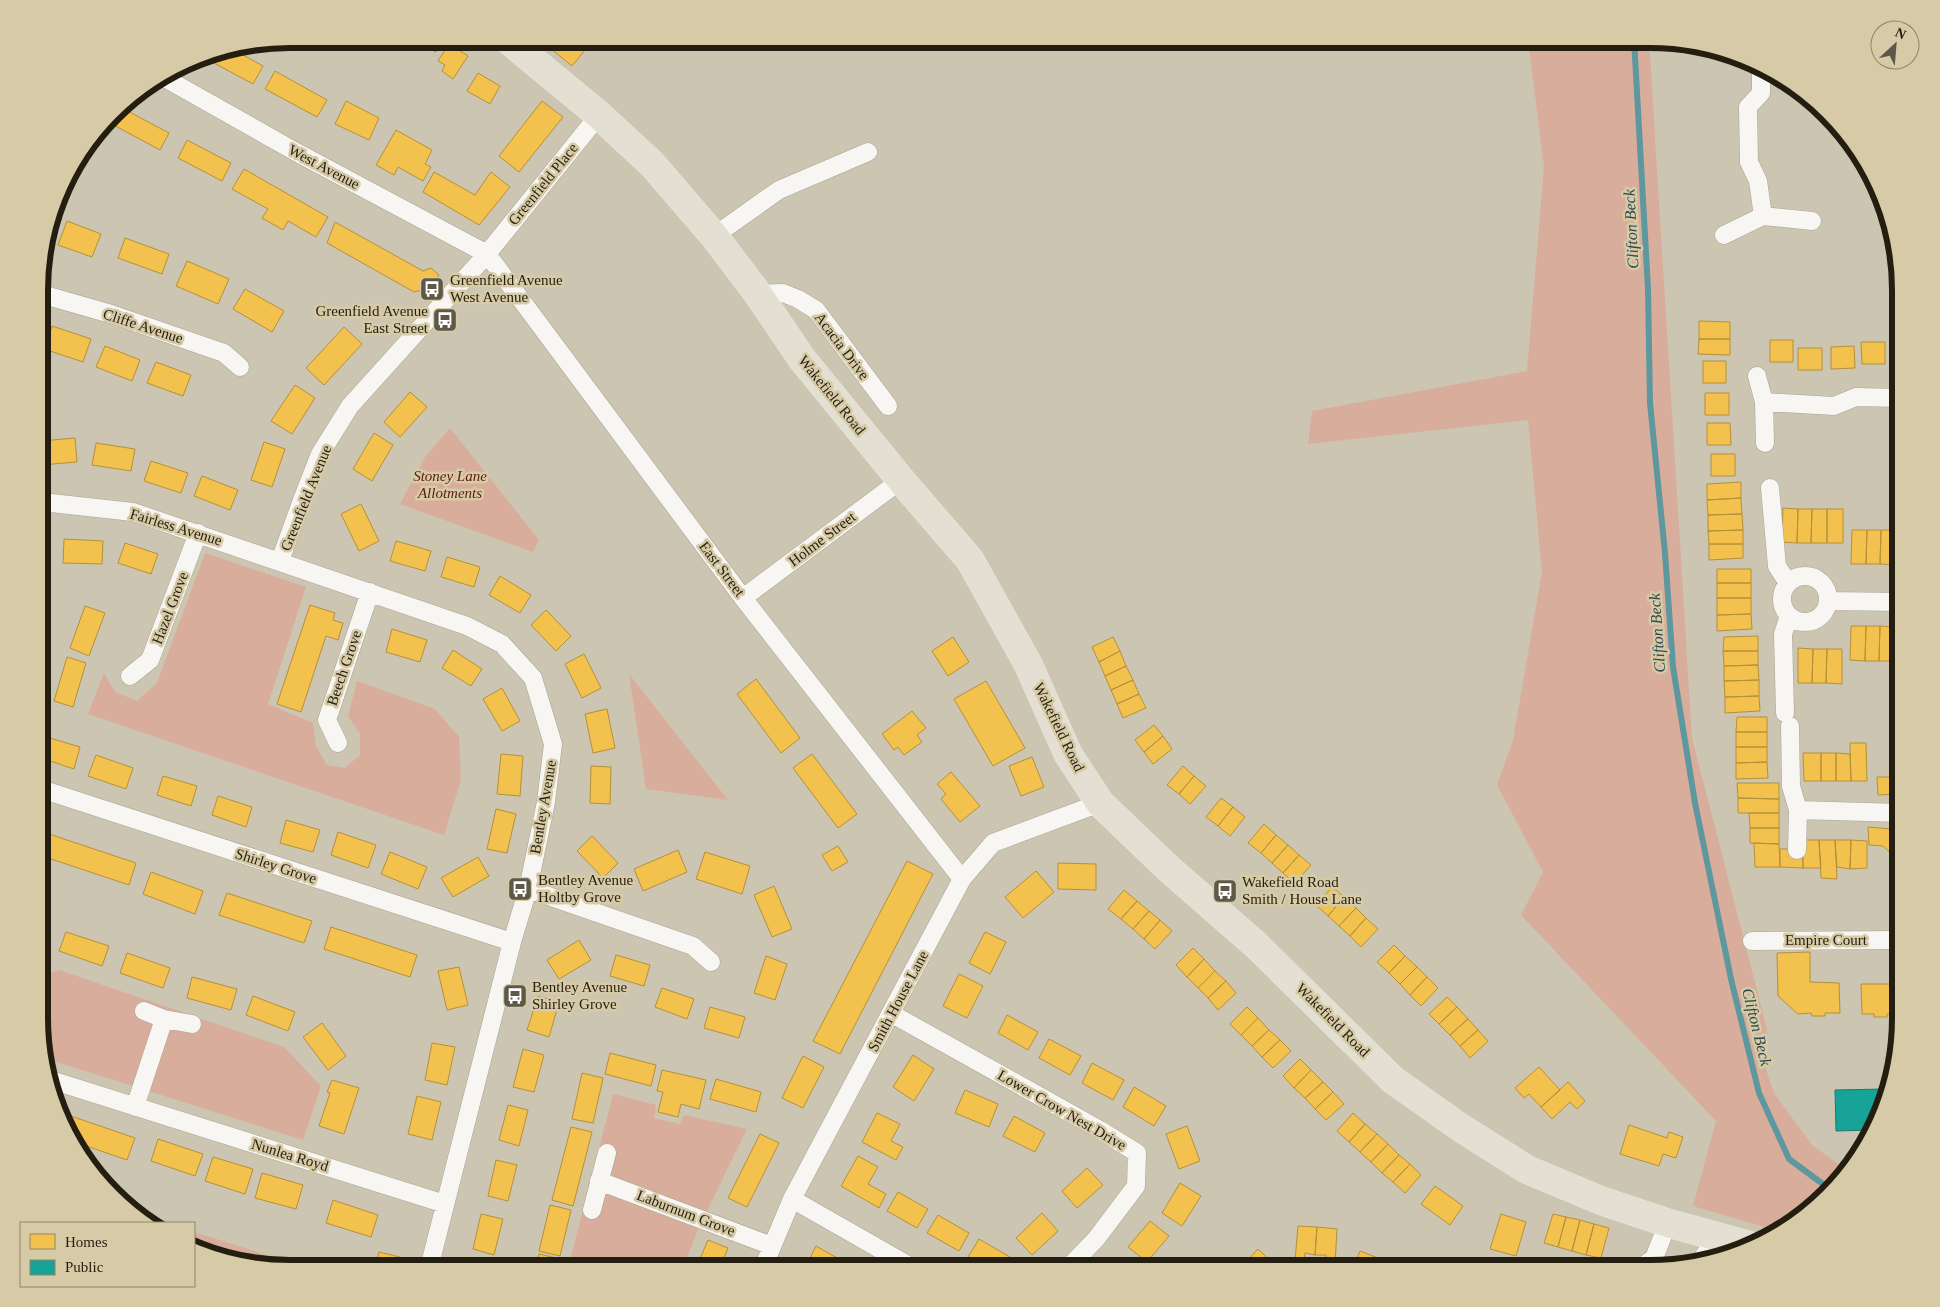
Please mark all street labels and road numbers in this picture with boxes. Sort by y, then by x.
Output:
street label: Greenfield Place [505,140,581,228]
street label: West Avenue [286,142,363,193]
street label: Cliffe Avenue [101,306,185,347]
street label: Acacia Drive [812,309,873,383]
street label: Wakefield Road [795,352,869,438]
street label: Greenfield Avenue [277,442,335,553]
street label: Fairless Avenue [128,505,224,549]
street label: Holme Street [785,508,859,569]
street label: East Street [696,538,748,600]
street label: Hazel Grove [149,569,191,646]
street label: Beech Grove [324,628,364,708]
street label: Wakefield Road [1031,680,1088,774]
street label: Bentley Avenue [527,758,559,855]
street label: Shirley Grove [233,845,319,887]
street label: Empire Court [1785,932,1868,948]
street label: Smith House Lane [865,948,931,1054]
street label: Wakefield Road [1293,980,1373,1060]
street label: Lower Crow Nest Drive [995,1067,1129,1153]
street label: Nunlea Royd [250,1136,331,1174]
street label: Laburnum Grove [635,1187,738,1239]

